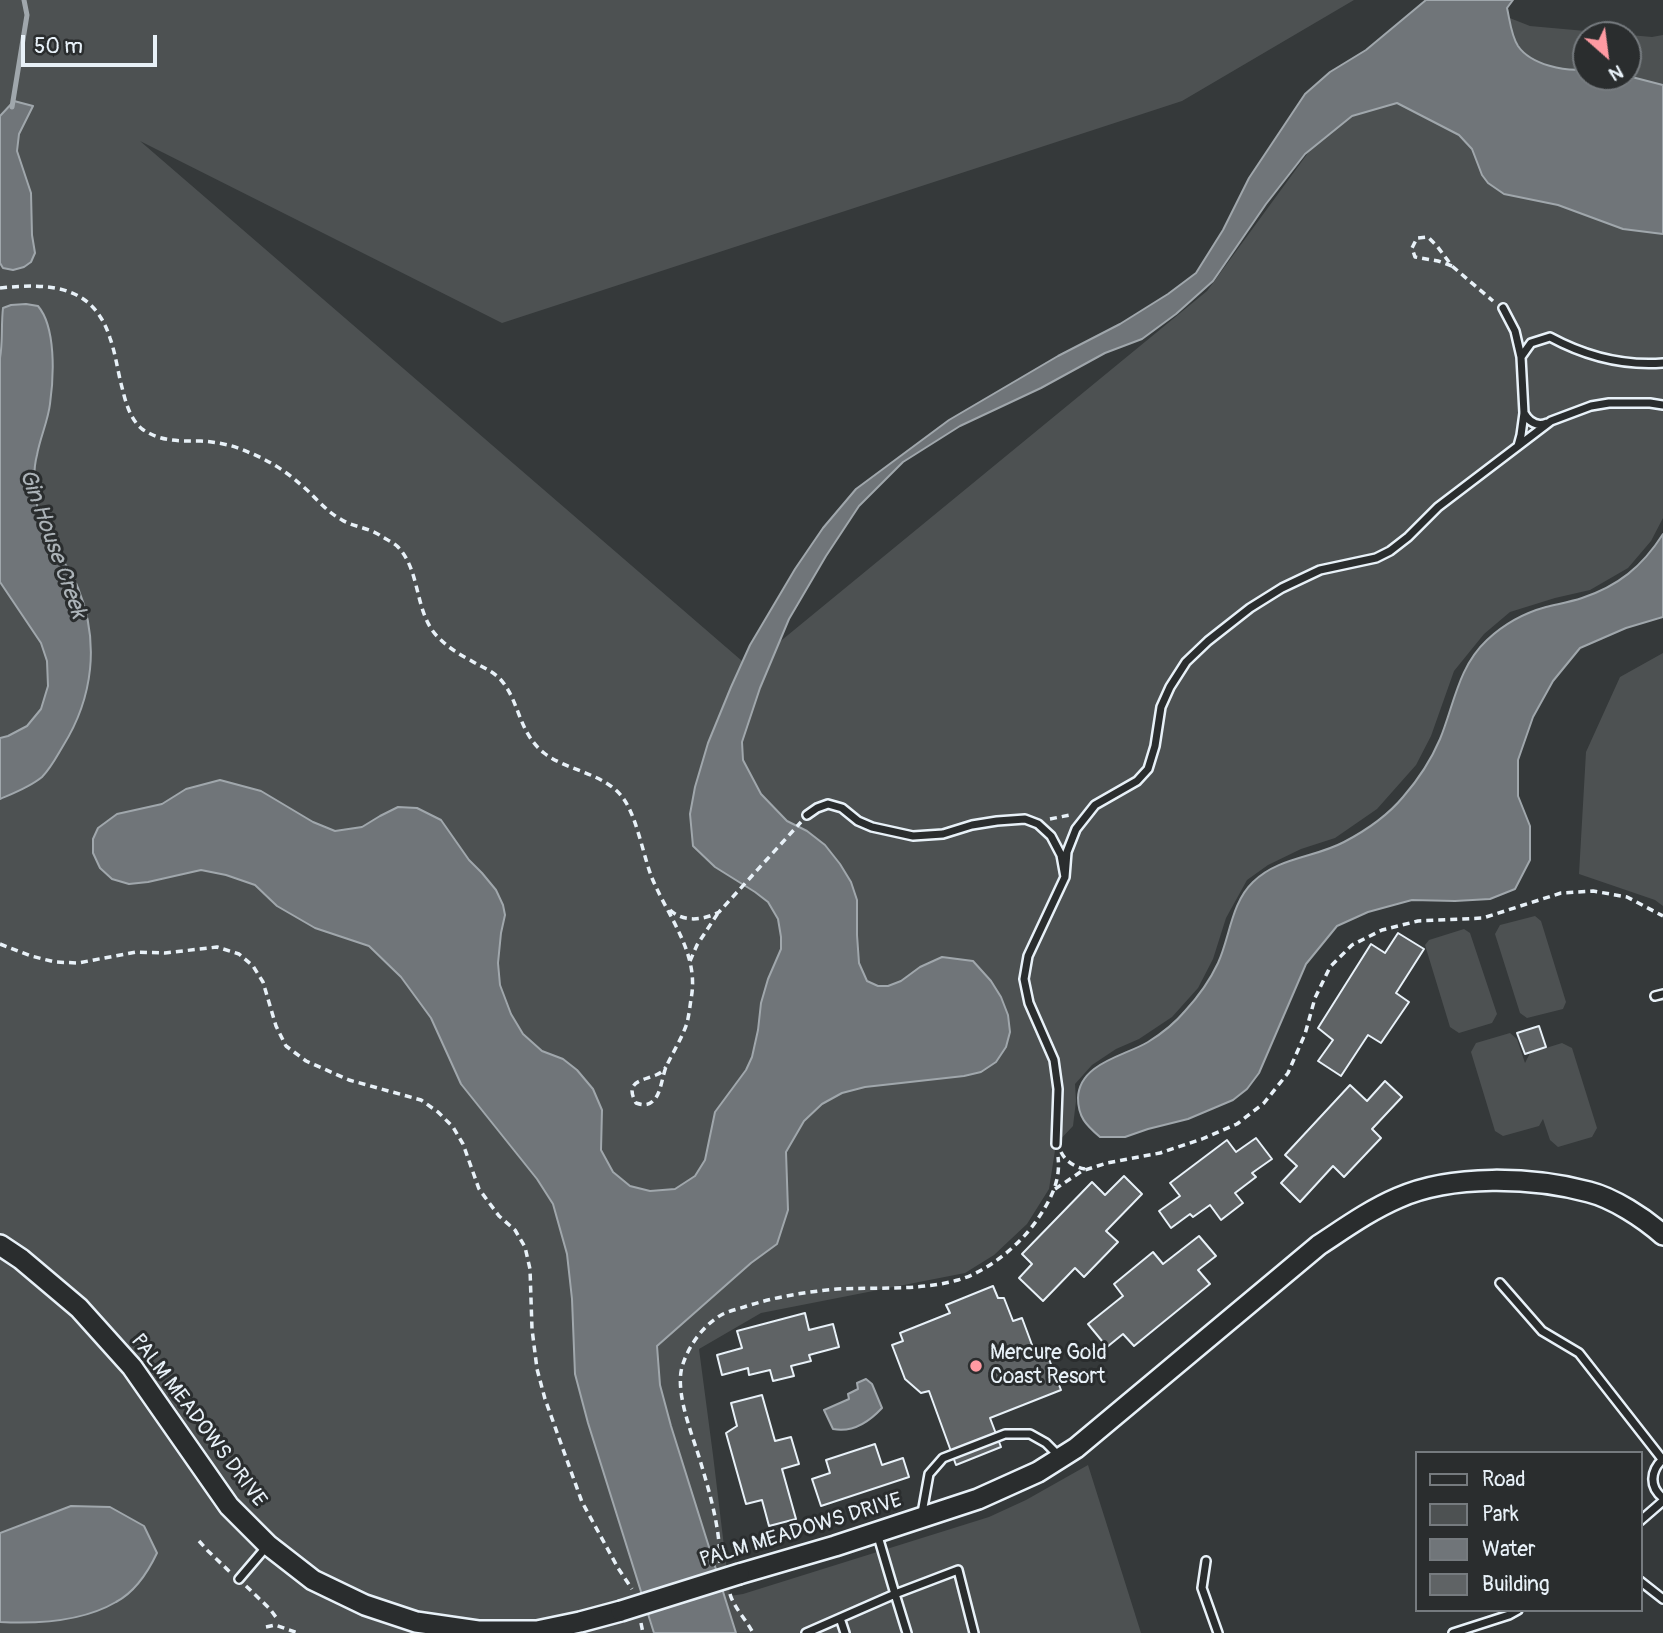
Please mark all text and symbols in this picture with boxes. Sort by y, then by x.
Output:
scale bar [24,21,161,65]
north arrow [1572,21,1642,91]
text: 50 m [34,33,83,60]
text: N [1605,59,1627,86]
water label: Gin House Creek [12,466,92,622]
street label: PALM MEADOWS DRIVE [125,1330,271,1512]
place label: Mercure Gold Coast Resort [990,1341,1107,1391]
marker: Mercure Gold Coast Resort [968,1358,984,1374]
legend [1414,1451,1642,1612]
text: Road [1482,1466,1526,1493]
street label: PALM MEADOWS DRIVE [697,1488,905,1574]
text: Park [1482,1501,1519,1528]
text: Water [1482,1536,1535,1563]
text: Building [1482,1571,1549,1598]

